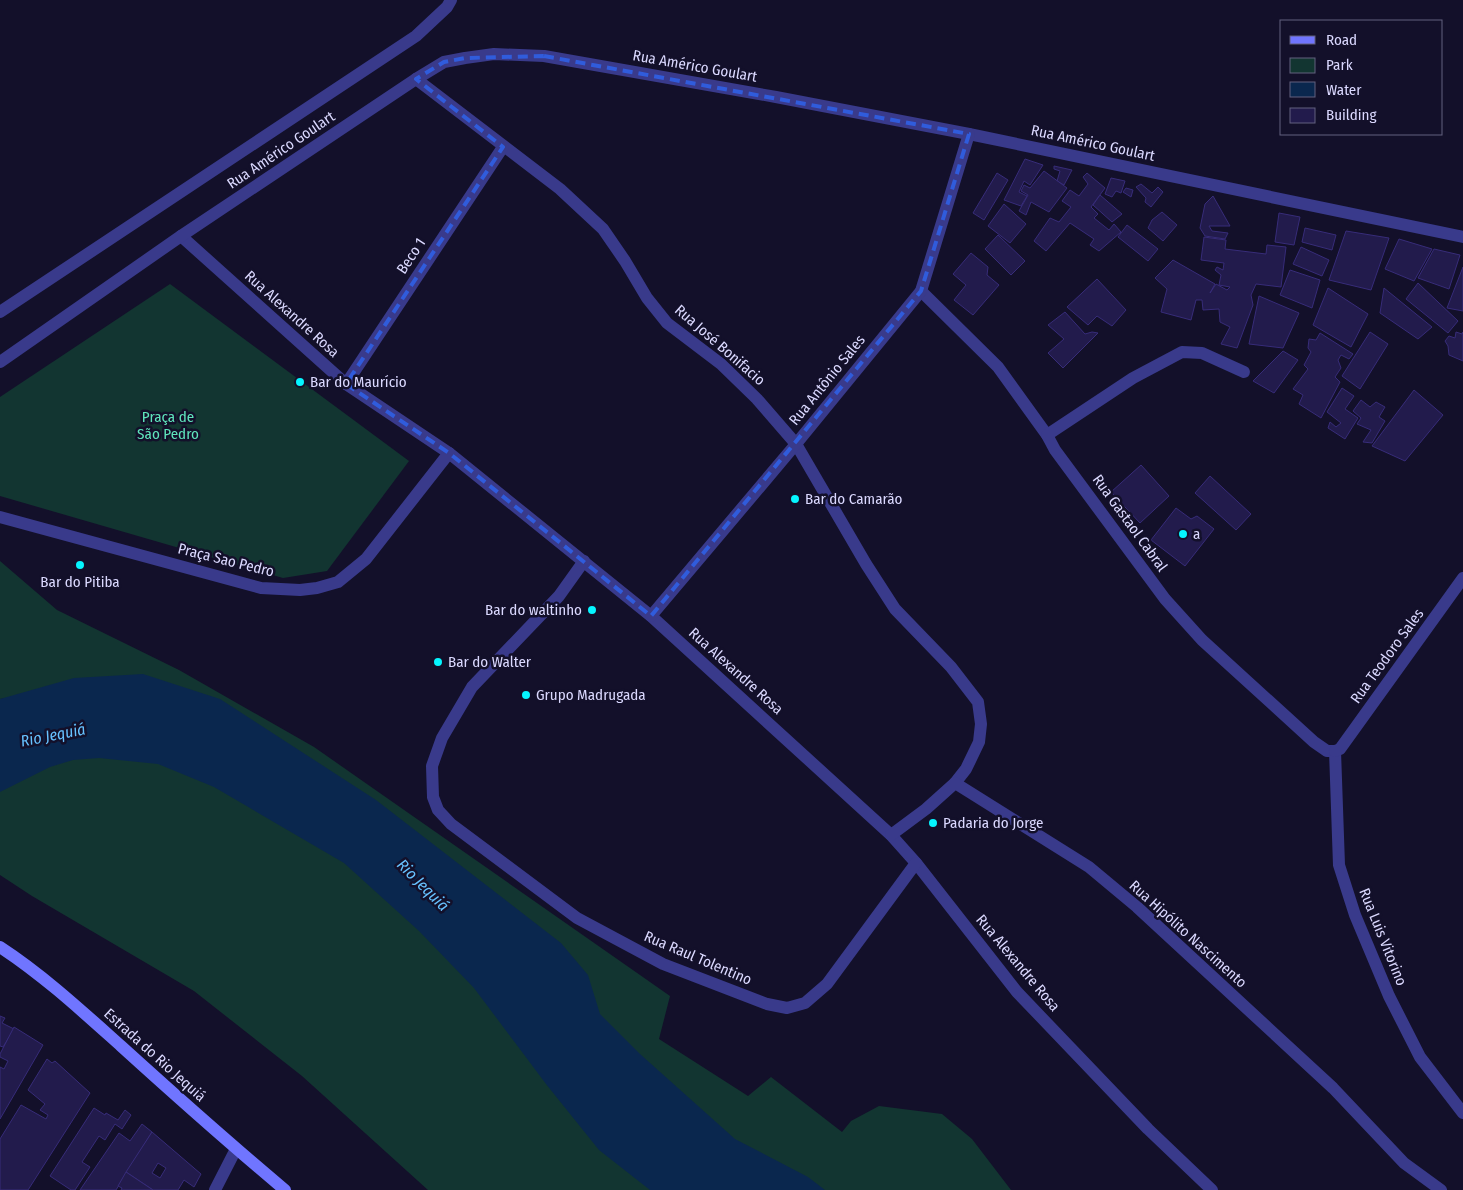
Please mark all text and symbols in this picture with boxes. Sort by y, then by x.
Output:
legend [1280,20,1443,135]
text: Road [1326,31,1357,49]
street label: Rua Américo Goulart [631,46,759,86]
text: Park [1326,56,1353,74]
text: Water [1326,81,1362,99]
text: Building [1326,106,1377,124]
street label: Rua Américo Goulart [224,107,338,193]
street label: Rua Américo Goulart [1029,121,1157,165]
street label: Beco 1 [393,235,429,277]
street label: Rua Alexandre Rosa [241,267,343,361]
street label: Rua José Bonifacio [671,301,769,389]
street label: Rua Antônio Sales [785,331,869,429]
place label: Bar do Maurício [310,373,407,391]
marker: Bar do Maurício [294,376,306,388]
park label: Praça de São Pedro [137,408,199,443]
street label: Rua Gastaol Cabral [1089,471,1171,575]
place label: Bar do Camarão [805,490,903,508]
marker: Bar do Camarão [789,493,801,505]
place label: a [1193,525,1200,543]
marker: a [1177,528,1189,540]
street label: Praça Sao Pedro [176,539,276,581]
marker: Bar do Pitiba [74,559,86,571]
place label: Bar do Pitiba [40,573,120,591]
place label: Bar do waltinho [485,601,582,619]
marker: Bar do waltinho [586,604,598,616]
street label: Rua Teodoro Sales [1347,605,1427,707]
street label: Rua Alexandre Rosa [685,624,787,718]
place label: Bar do Walter [448,653,532,671]
marker: Bar do Walter [432,656,444,668]
place label: Grupo Madrugada [536,686,646,704]
marker: Grupo Madrugada [520,689,532,701]
water label: Rio Jequiá [19,719,87,751]
place label: Padaria do Jorge [943,814,1043,832]
marker: Padaria do Jorge [927,817,939,829]
water label: Rio Jequiá [393,855,453,915]
street label: Rua Hipólito Nascimento [1126,877,1251,992]
street label: Rua Luis Vitorino [1355,886,1411,989]
street label: Rua Alexandre Rosa [972,911,1064,1015]
street label: Rua Raul Tolentino [641,927,755,989]
street label: Estrada do Rio Jequiá [100,1005,210,1105]

